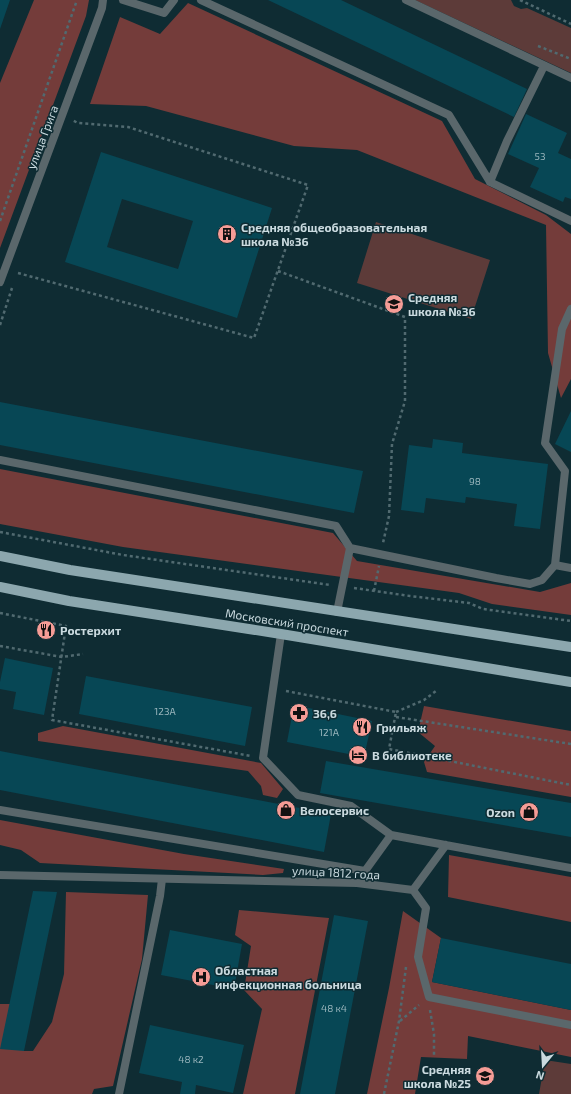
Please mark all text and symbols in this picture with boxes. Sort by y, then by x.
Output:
street label: улица Грига [23,103,62,171]
house number: 53 [535,150,545,162]
place label: Средняя общеобразовательная школа №36 [241,220,427,248]
building icon: Средняя общеобразовательная школа №36 [216,223,238,245]
place label: Средняя школа №36 [408,290,476,318]
school or university icon: Средняя школа №36 [383,293,405,315]
house number: 98 [469,475,481,487]
street label: Московский проспект [224,605,350,639]
restaurant icon: Ростерхит [35,619,57,641]
place label: Ростерхит [60,623,121,637]
pharmacy icon: 36,6 [288,702,310,724]
house number: 123А [154,705,176,717]
place label: 36,6 [313,706,337,720]
restaurant icon: Грильяж [351,716,373,738]
place label: Грильяж [376,720,426,734]
house number: 121А [319,726,340,738]
hotel icon: В библиотеке [347,744,369,766]
place label: В библиотеке [372,748,452,762]
shop icon: Велосервис [275,799,297,821]
shop icon: Ozon [518,801,540,823]
place label: Велосервис [300,803,369,817]
place label: Ozon [486,805,515,819]
street label: улица 1812 года [292,863,380,882]
place label: Областная инфекционная больница [215,963,362,991]
hospital icon: Областная инфекционная больница [190,966,212,988]
house number: 48 к4 [321,1002,347,1014]
north arrow [523,1046,563,1086]
house number: 48 к2 [178,1053,204,1065]
place label: Средняя школа №25 [404,1062,471,1090]
school or university icon: Средняя школа №25 [474,1065,496,1087]
text: N [534,1069,546,1083]

